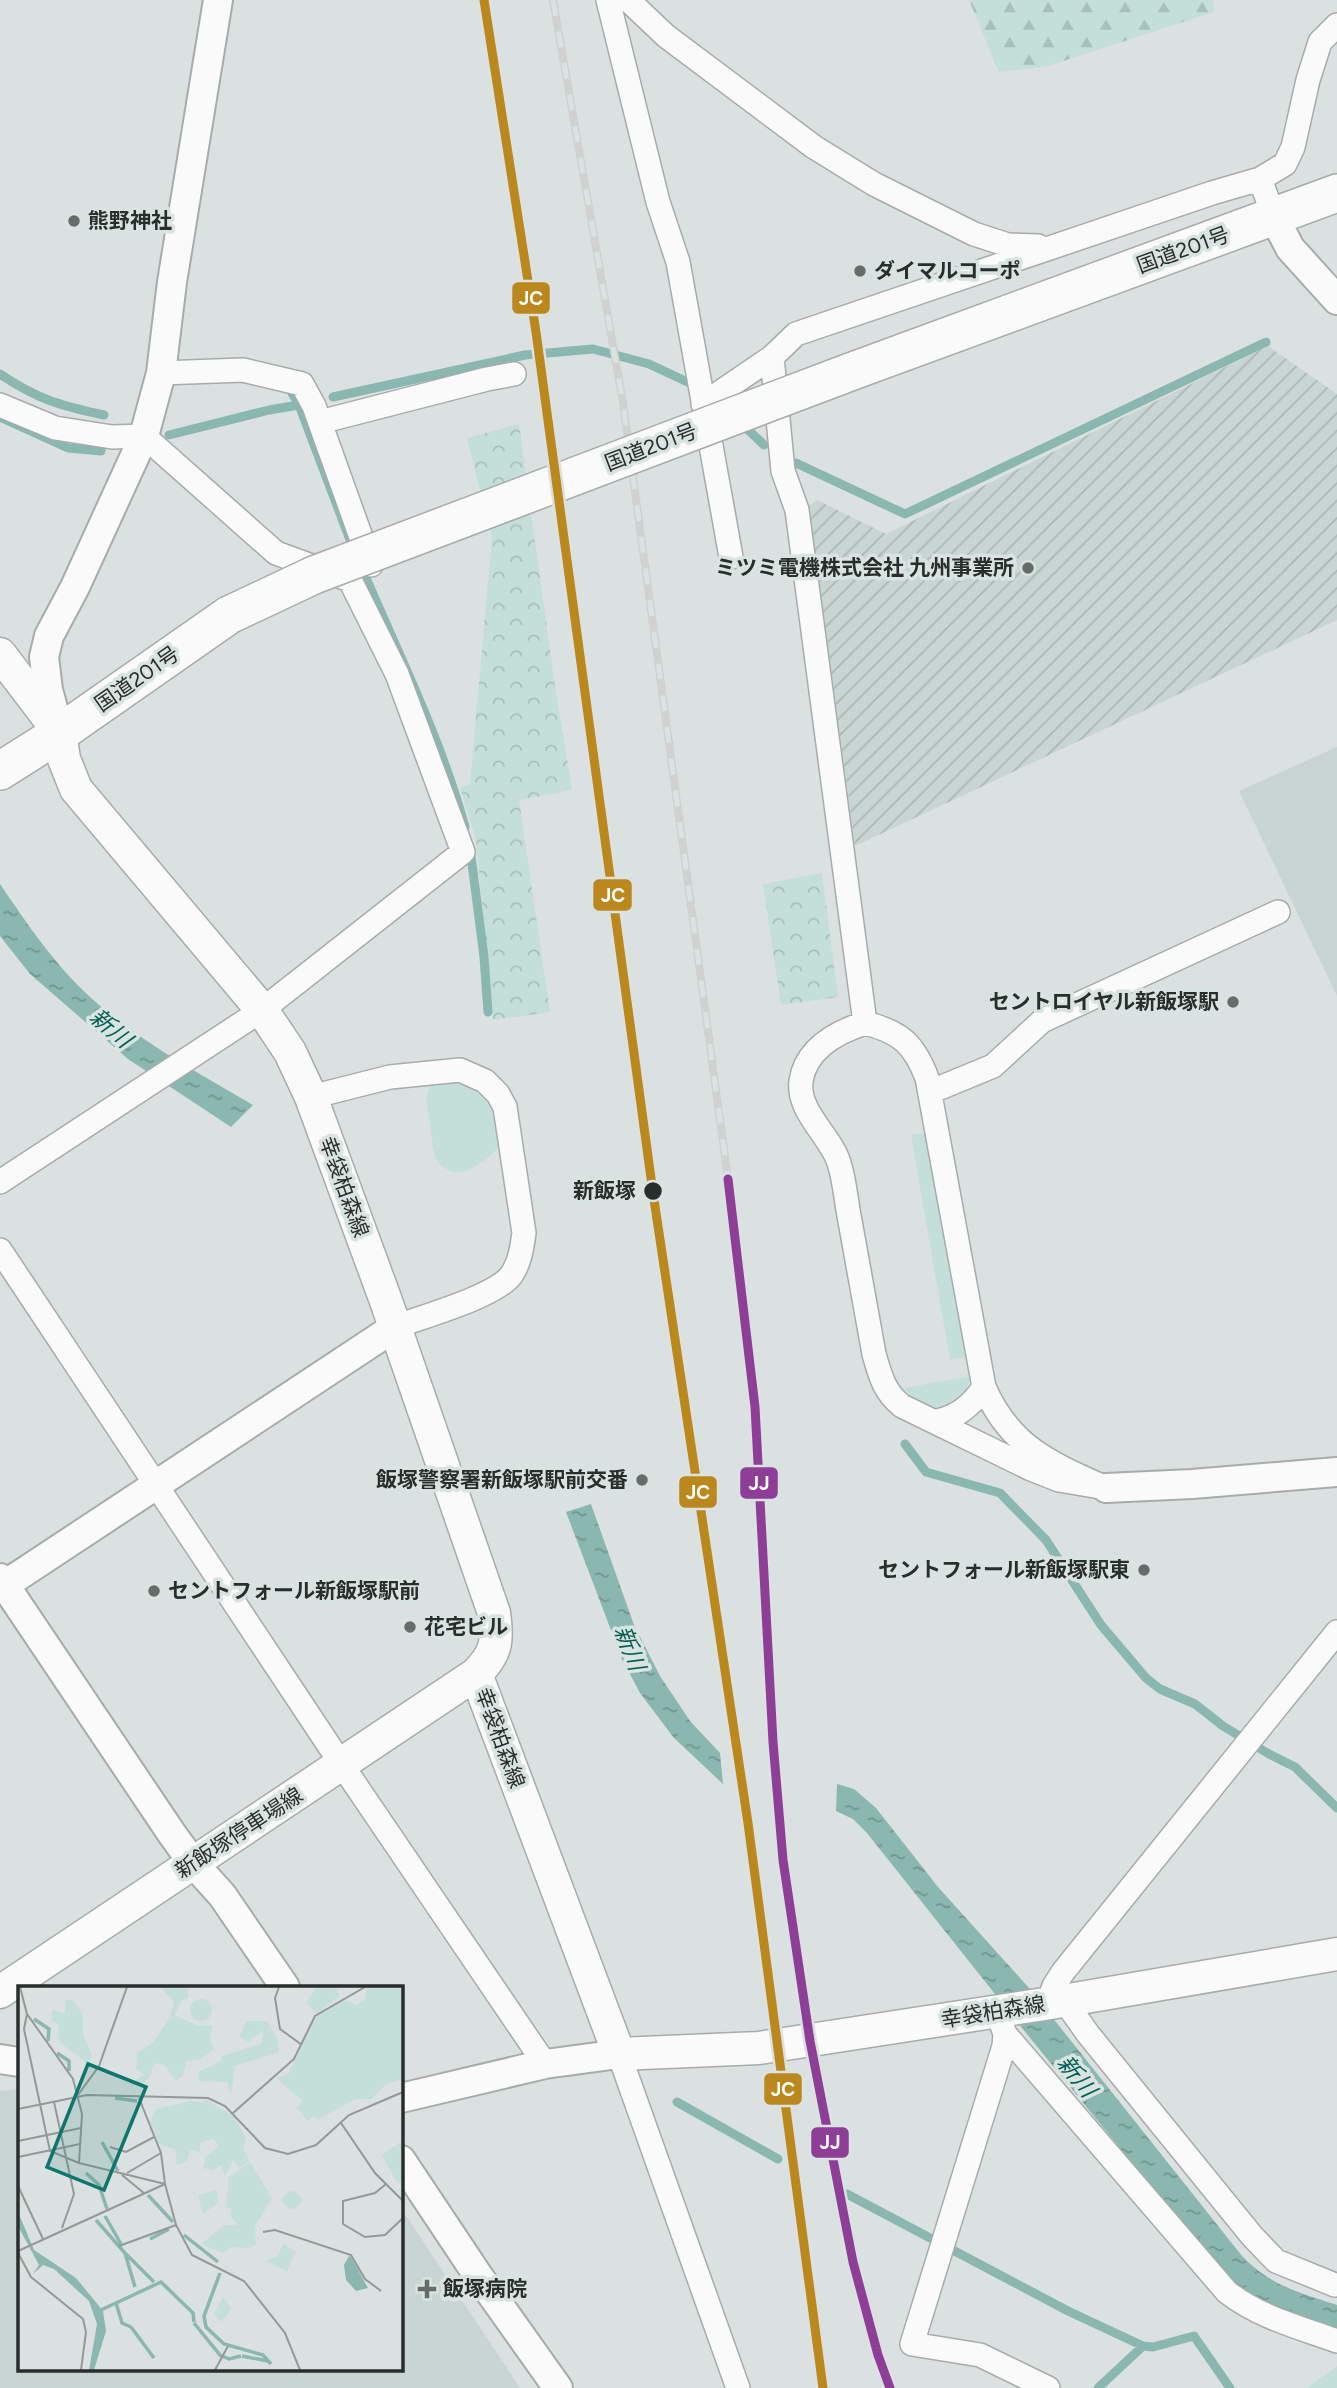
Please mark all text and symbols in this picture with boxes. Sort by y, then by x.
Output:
place label: 熊野神社 [88,208,172,233]
marker: 熊野神社 [66,213,82,229]
street label: 国道201号 [1133,221,1233,278]
place label: ダイマルコーポ [874,258,1021,283]
marker: ダイマルコーポ [852,263,868,279]
line badge: JC [511,281,551,315]
text: JC [519,287,543,310]
street label: 国道201号 [601,418,701,476]
place label: ミツミ電機株式会社 九州事業所 [715,555,1014,580]
marker: ミツミ電機株式会社 九州事業所 [1020,560,1036,576]
street label: 国道201号 [90,641,184,717]
line badge: JC [592,878,633,912]
text: JC [601,884,625,907]
place label: セントロイヤル新飯塚駅 [989,989,1219,1014]
marker: セントロイヤル新飯塚駅 [1225,994,1241,1010]
water label: 新川 [84,1002,140,1055]
street label: 幸袋柏森線 [315,1133,374,1240]
place label: 新飯塚 [573,1178,636,1203]
marker: 新飯塚 [642,1180,664,1202]
line badge: JJ [739,1466,779,1500]
place label: 飯塚警察署新飯塚駅前交番 [375,1467,628,1492]
marker: 飯塚警察署新飯塚駅前交番 [634,1472,650,1488]
text: JJ [749,1472,769,1495]
line badge: JC [678,1475,718,1509]
text: JC [686,1481,710,1504]
place label: セントフォール新飯塚駅東 [878,1557,1130,1582]
marker: セントフォール新飯塚駅東 [1136,1562,1152,1578]
place label: セントフォール新飯塚駅前 [168,1578,420,1603]
marker: セントフォール新飯塚駅前 [146,1583,162,1599]
place label: 花宅ビル [424,1614,508,1639]
marker: 花宅ビル [402,1619,418,1635]
water label: 新川 [609,1622,652,1677]
street label: 幸袋柏森線 [471,1684,530,1791]
street label: 新飯塚停車場線 [170,1782,307,1883]
inset map [18,1986,402,2370]
street label: 幸袋柏森線 [939,1991,1047,2032]
water label: 新川 [1052,2049,1104,2105]
line badge: JC [763,2072,803,2106]
text: JC [771,2078,795,2101]
line badge: JJ [810,2126,850,2159]
text: JJ [820,2131,840,2154]
place label: 飯塚病院 [442,2276,527,2301]
marker: 飯塚病院 [417,2279,437,2299]

